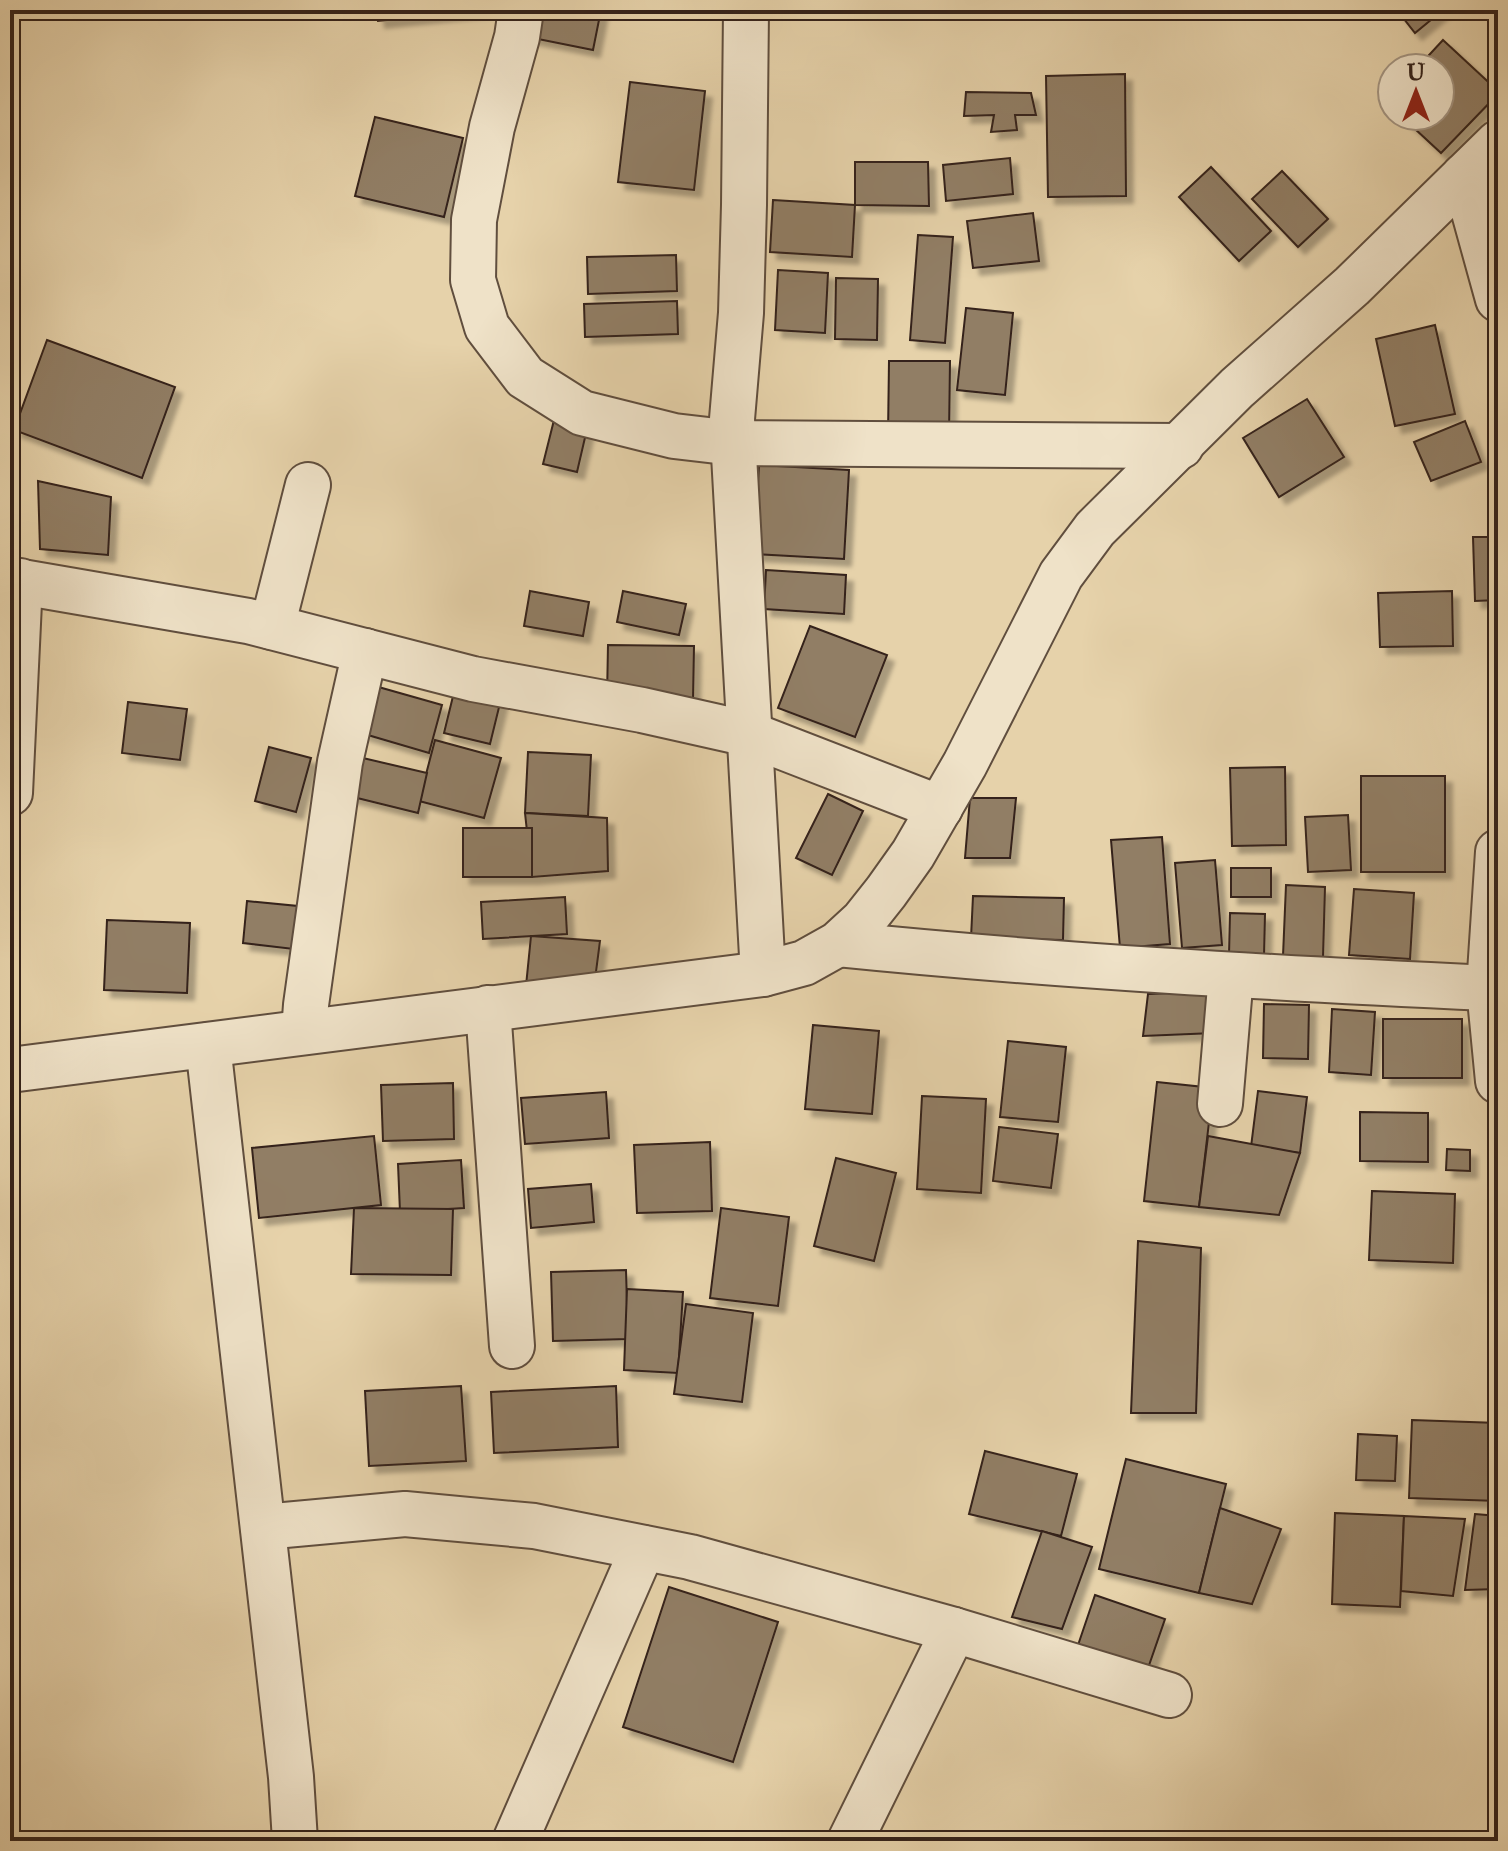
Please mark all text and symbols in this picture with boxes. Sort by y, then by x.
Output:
north arrow [1376,52,1456,132]
text: U [1407,59,1426,87]

